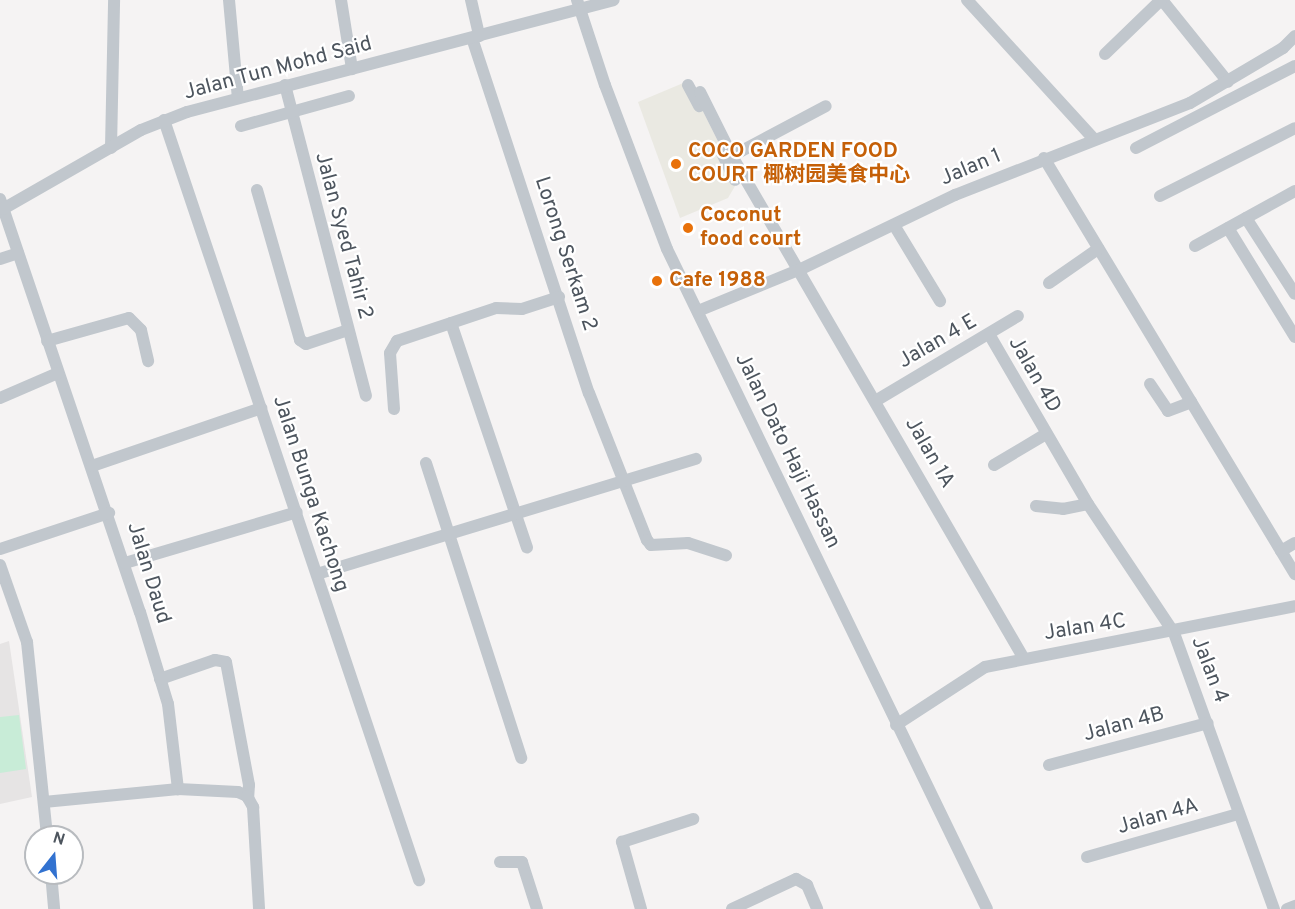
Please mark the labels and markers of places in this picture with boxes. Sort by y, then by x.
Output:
place label: COCO GARDEN FOOD COURT 椰树园美食中心 [688,139,910,189]
marker: COCO GARDEN FOOD COURT 椰树园美食中心 [669,157,683,171]
place label: Coconut food court [700,203,801,253]
marker: Coconut food court [681,221,695,235]
place label: Cafe 1988 [669,268,766,294]
marker: Cafe 1988 [650,274,664,288]

